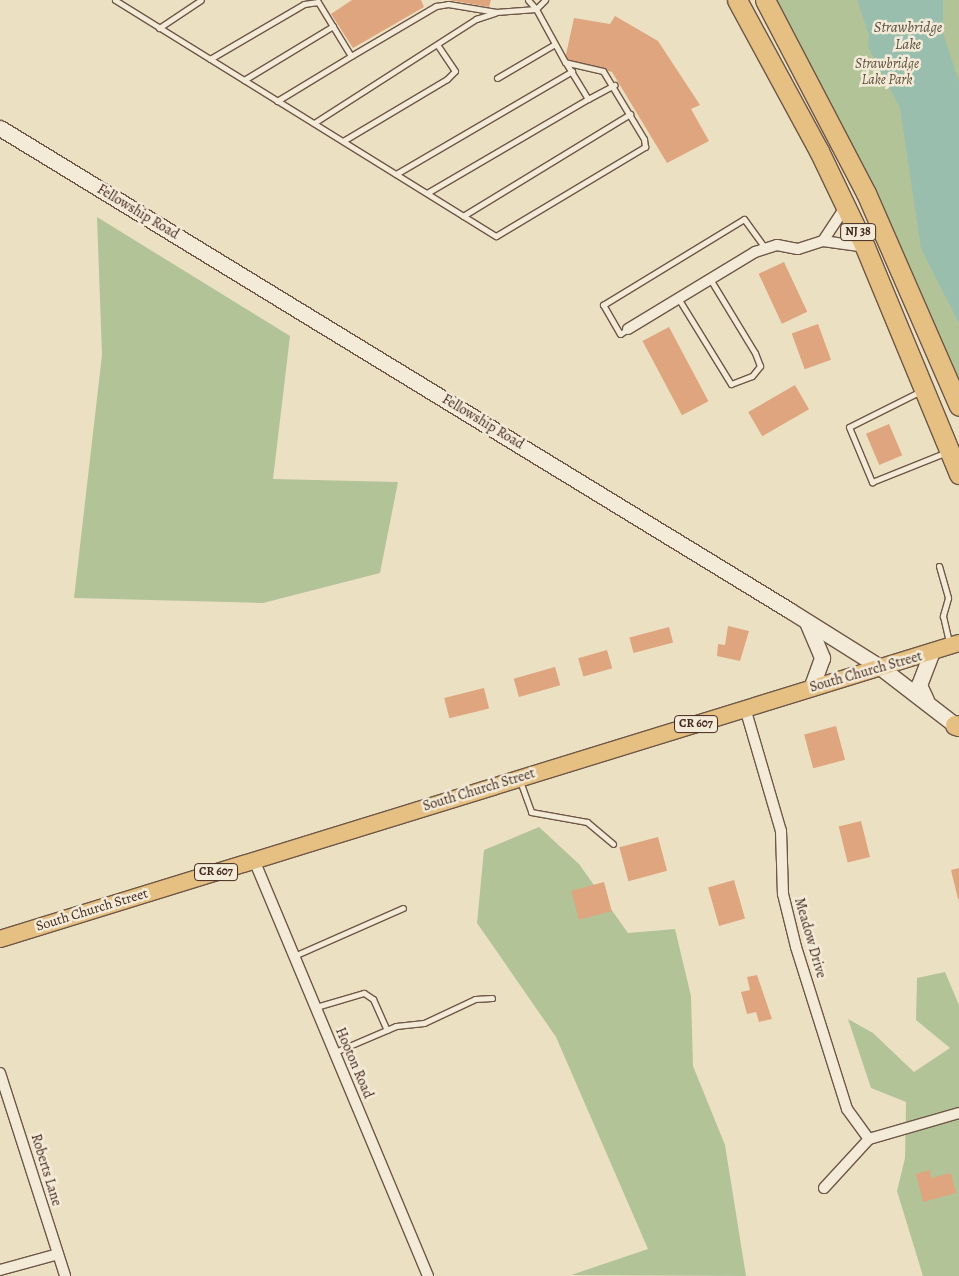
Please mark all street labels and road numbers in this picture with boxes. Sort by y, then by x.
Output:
street label: Fellowship Road [94,181,182,243]
road number: NJ 38 [839,222,877,242]
street label: Fellowship Road [439,391,527,453]
street label: South Church Street [808,648,924,696]
road number: CR 607 [674,714,718,734]
street label: South Church Street [421,765,537,815]
road number: CR 607 [194,862,238,882]
street label: South Church Street [34,885,150,935]
street label: Meadow Drive [791,896,829,980]
street label: Hooton Road [332,1025,376,1101]
street label: Roberts Lane [27,1132,65,1208]

